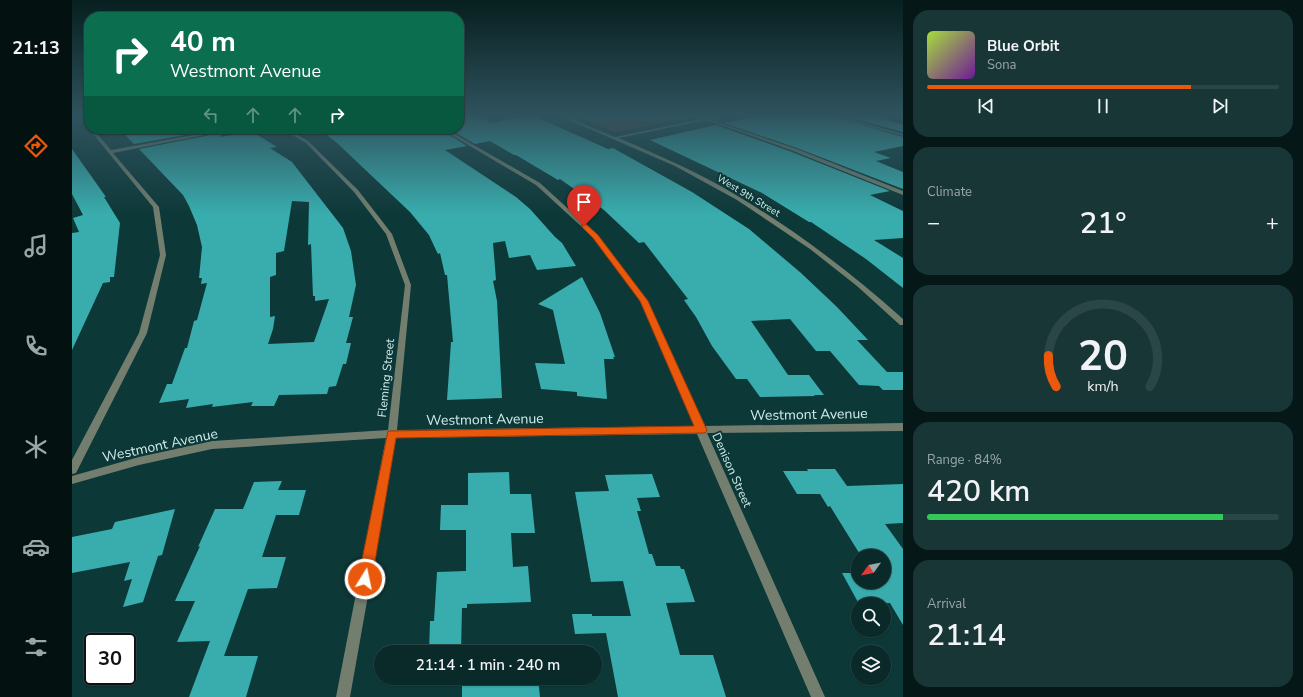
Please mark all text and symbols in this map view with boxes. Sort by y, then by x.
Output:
text: 40 m [170,23,236,61]
icon: right [104,28,156,80]
text: 21:13 [12,36,60,60]
text: Blue Orbit [987,36,1059,56]
text: Sona [987,56,1017,74]
text: Westmont Avenue [170,59,321,83]
icon: previous [975,95,997,117]
icon: pause [1092,95,1114,117]
icon: next [1209,95,1231,117]
icon: left [200,104,222,126]
icon: ahead [242,104,264,126]
icon: ahead [284,104,306,126]
icon: right [326,104,348,126]
icon: directions [22,132,50,160]
street label: West 9th Street [714,171,783,221]
text: Climate [927,183,972,201]
pin [567,185,601,226]
icon: arrive [573,191,595,213]
text: 21° [1079,203,1127,244]
text: − [927,208,940,238]
text: + [1266,208,1279,238]
icon: music [22,232,50,260]
text: 20 [1078,327,1128,384]
icon: phone [22,332,50,360]
street label: Fleming Street [374,337,398,418]
text: km/h [1087,376,1119,395]
street label: Westmont Avenue [750,404,868,425]
street label: Westmont Avenue [426,409,544,430]
street label: Westmont Avenue [101,424,220,467]
street label: Denison Street [708,430,756,511]
icon: climate [22,433,50,461]
text: Range · 84% [927,451,1002,469]
text: 420 km [927,471,1030,512]
icon: car [22,533,50,561]
north arrow [851,549,891,589]
map controls [851,549,891,685]
position arrow [344,558,386,600]
text: Arrival [927,595,966,613]
button: search [851,597,891,637]
text: 21:14 [927,615,1006,656]
icon: filters [22,633,50,661]
speed limit sign: 30 [84,633,136,685]
button: layers [851,645,891,685]
text: 21:14 · 1 min · 240 m [416,655,560,675]

